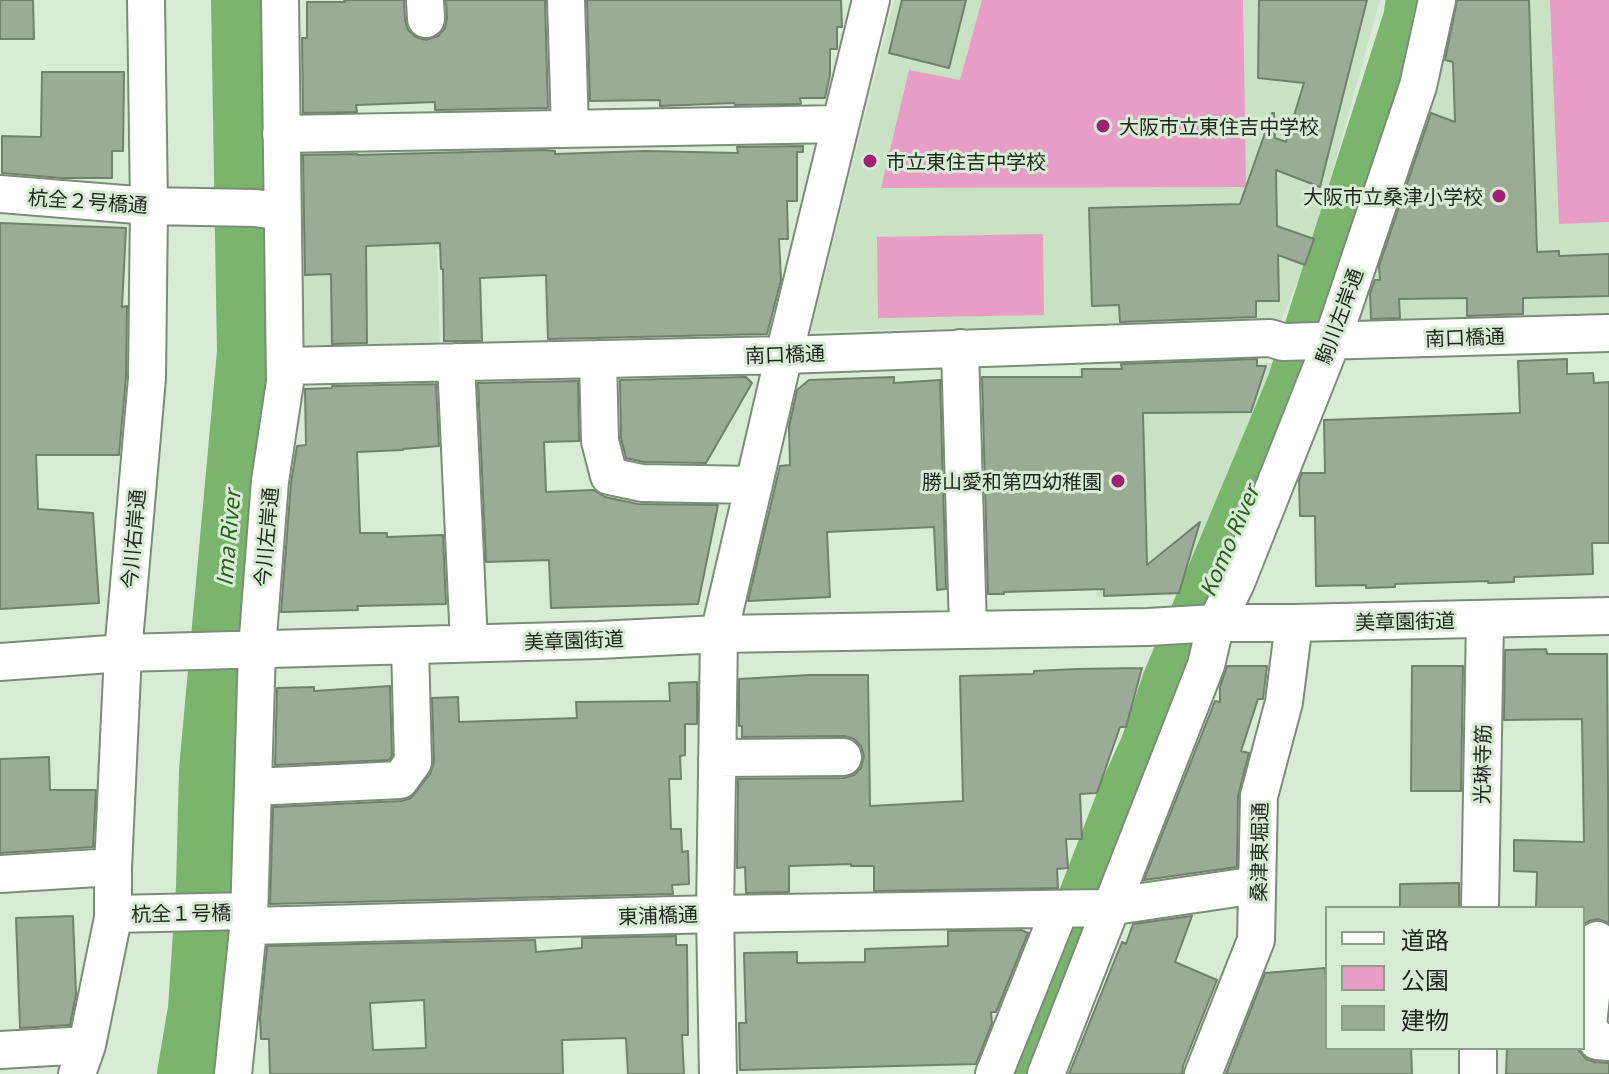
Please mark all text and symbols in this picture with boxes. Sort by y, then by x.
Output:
place label: 大阪市立東住吉中学校 [1119,114,1319,138]
marker: 大阪市立東住吉中学校 [1094,117,1112,135]
place label: 市立東住吉中学校 [886,149,1046,173]
marker: 市立東住吉中学校 [861,152,879,170]
place label: 大阪市立桑津小学校 [1303,184,1483,208]
street label: 杭全２号橋通 [27,185,149,217]
marker: 大阪市立桑津小学校 [1490,187,1508,205]
street label: 駒川左岸通 [1311,265,1367,367]
street label: 南口橋通 [1425,324,1505,350]
street label: 南口橋通 [745,341,825,367]
place label: 勝山愛和第四幼稚園 [922,469,1102,493]
marker: 勝山愛和第四幼稚園 [1109,472,1127,490]
water label: Komo River [1194,482,1264,600]
street label: 今川左岸通 [250,486,282,588]
street label: 今川右岸通 [117,488,149,590]
water label: Ima River [211,489,245,587]
street label: 美章園街道 [1355,608,1455,634]
street label: 美章園街道 [524,626,624,654]
street label: 光琳寺筋 [1469,724,1495,804]
street label: 桑津東堀通 [1246,802,1272,902]
street label: 杭全１号橋 [131,900,231,926]
street label: 東浦橋通 [618,902,698,928]
legend [1325,906,1585,1050]
text: 道路 [1401,921,1449,956]
text: 公園 [1401,961,1449,996]
text: 建物 [1401,1001,1449,1036]

